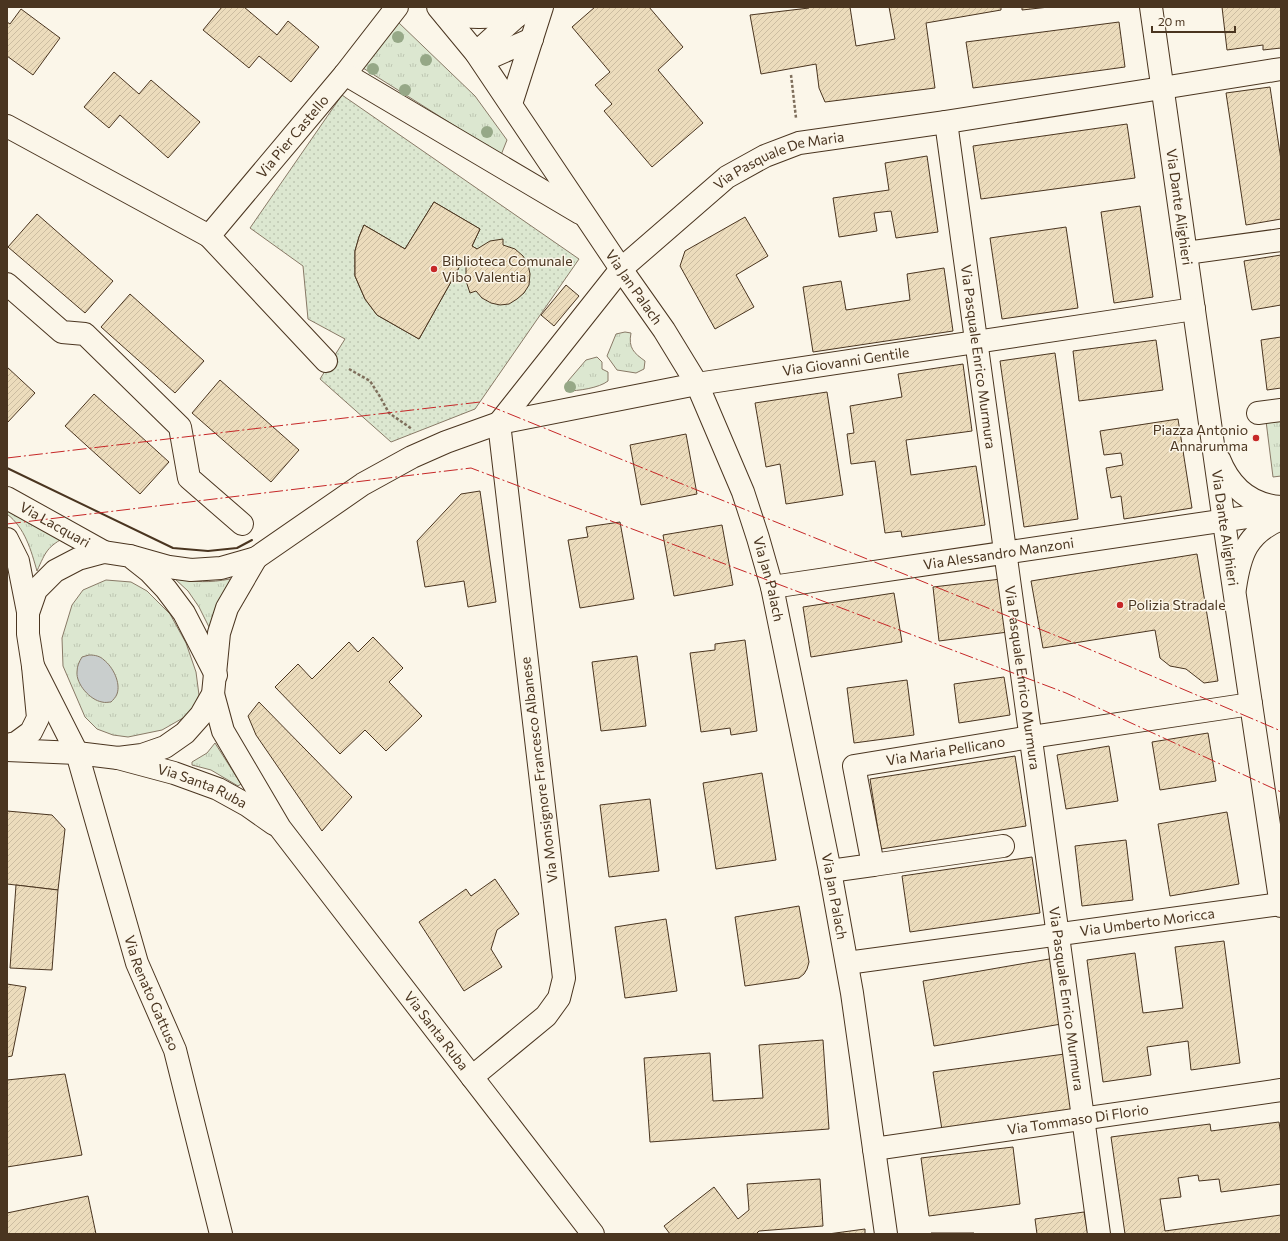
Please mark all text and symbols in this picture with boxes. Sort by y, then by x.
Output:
scale bar [1152,8,1235,34]
text: 20 m [1158,14,1185,28]
street label: Via Pier Castello [253,91,332,181]
street label: Via Pasquale De Maria [710,128,845,193]
street label: Via Dante Alighieri [1163,148,1196,266]
street label: Via Jan Palach [602,246,666,327]
place label: Biblioteca Comunale Vibo Valentia [442,252,573,285]
street label: Via Pasquale Enrico Murmura [958,263,1000,450]
marker: Biblioteca Comunale Vibo Valentia [429,264,439,274]
street label: Via Giovanni Gentile [781,343,910,379]
place label: Piazza Antonio Annarumma [1153,421,1248,454]
marker: Piazza Antonio Annarumma [1251,433,1261,443]
street label: Via Dante Alighieri [1209,468,1242,587]
street label: Via Lacquari [17,498,94,551]
street label: Via Jan Palach [750,534,788,623]
street label: Via Alessandro Manzoni [922,534,1075,573]
street label: Via Pasquale Enrico Murmura [1002,584,1044,771]
place label: Polizia Stradale [1128,596,1226,613]
marker: Polizia Stradale [1115,600,1125,610]
street label: Via Monsignore Francesco Albanese [516,656,561,884]
street label: Via Maria Pellicano [885,732,1006,769]
street label: Via Santa Ruba [156,760,250,811]
street label: Via Jan Palach [819,852,851,941]
street label: Via Umberto Moricca [1079,904,1216,939]
street label: Via Pasquale Enrico Murmura [1046,905,1088,1092]
street label: Via Renato Gattuso [121,933,183,1053]
street label: Via Santa Ruba [401,988,473,1074]
street label: Via Tommaso Di Florio [1006,1100,1150,1138]

